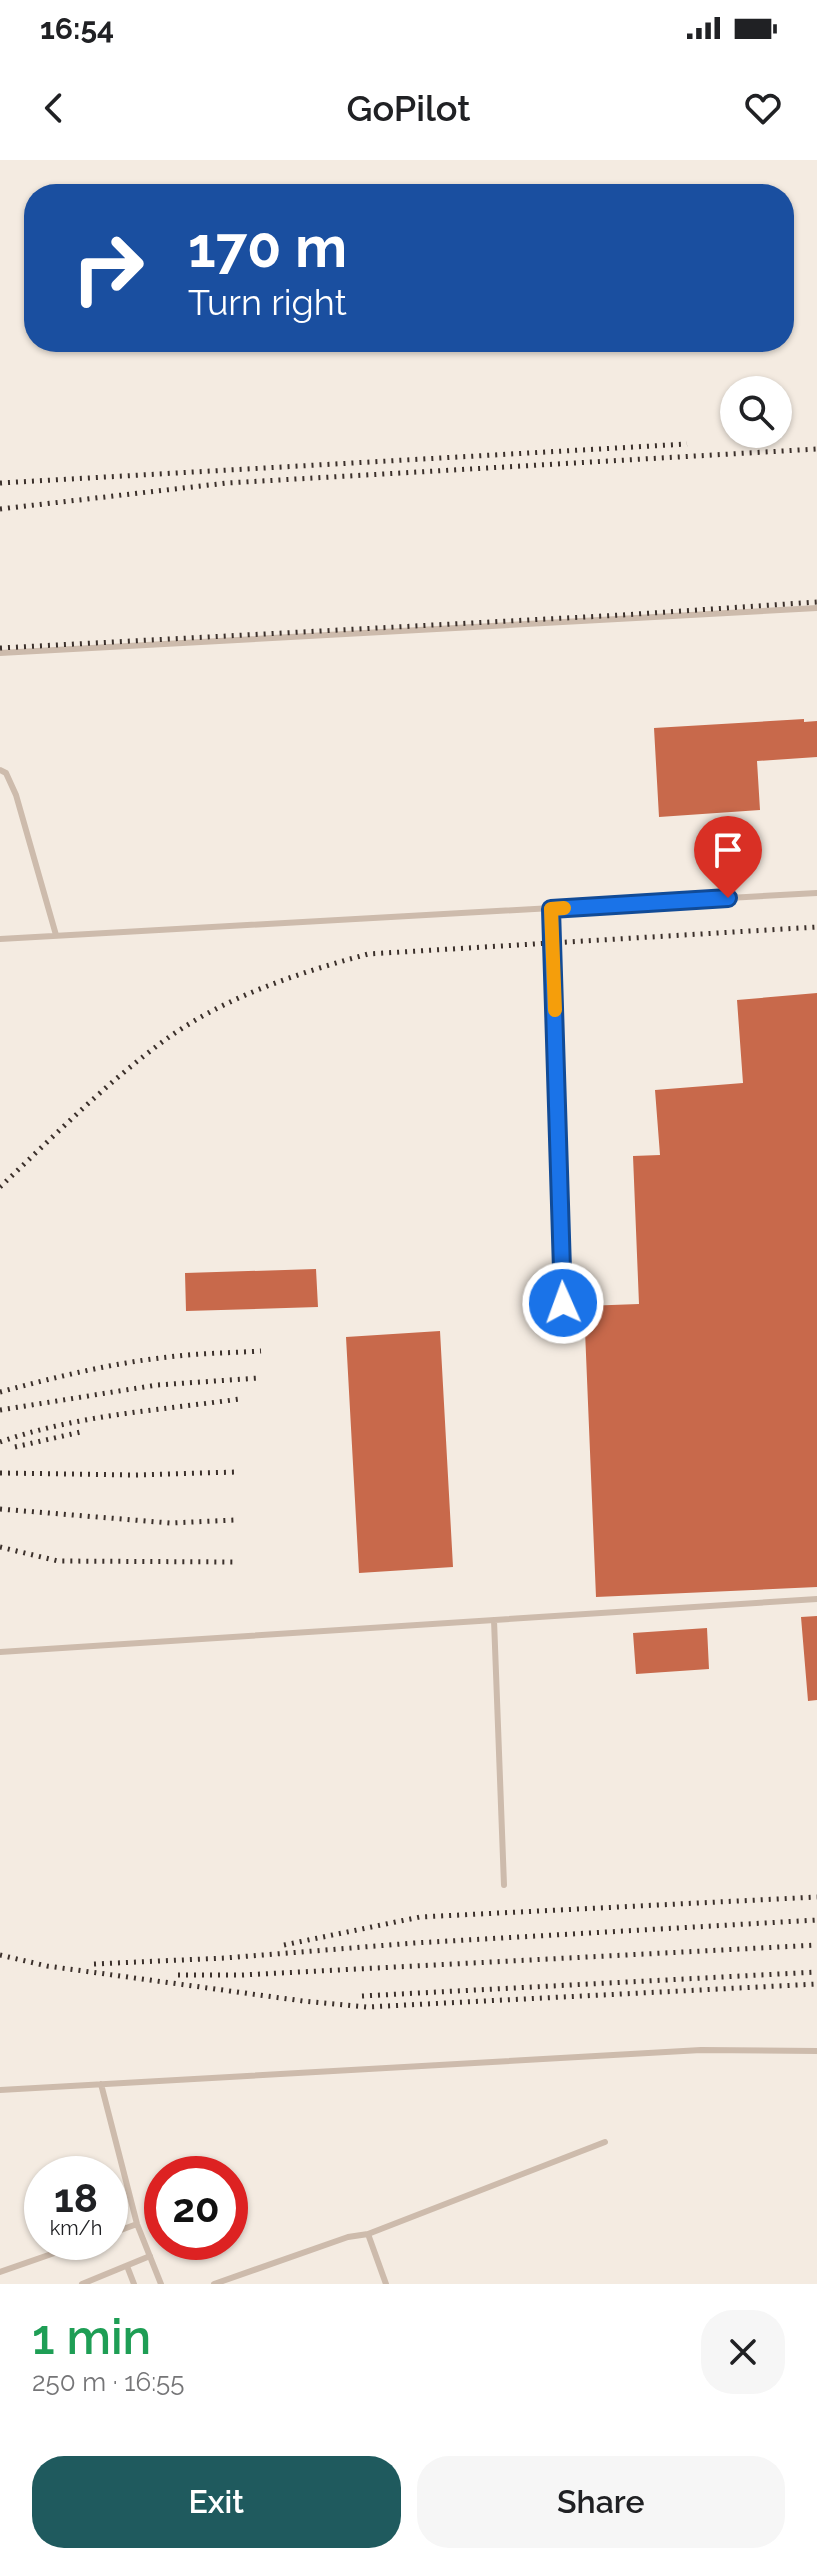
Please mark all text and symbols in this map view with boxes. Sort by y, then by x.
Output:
text: 16:54 [40,11,114,46]
icon: back [32,86,76,130]
icon: heart [741,86,785,130]
text: GoPilot [347,87,470,129]
text: 170 m [188,214,347,280]
icon: right [56,216,160,320]
text: Turn right [188,281,347,323]
map controls [720,376,792,448]
button: search [720,376,792,448]
pin [694,816,762,898]
icon: arrive [706,828,750,872]
position arrow [521,1261,605,1345]
speed limit sign: 20 [144,2156,248,2260]
text: 18 [54,2174,98,2221]
text: km/h [50,2216,102,2240]
text: 1 min [32,2309,151,2365]
button: close [701,2310,785,2394]
text: 250 m · 16:55 [32,2367,184,2397]
button: Exit [32,2456,401,2548]
button: Share [417,2456,785,2548]

